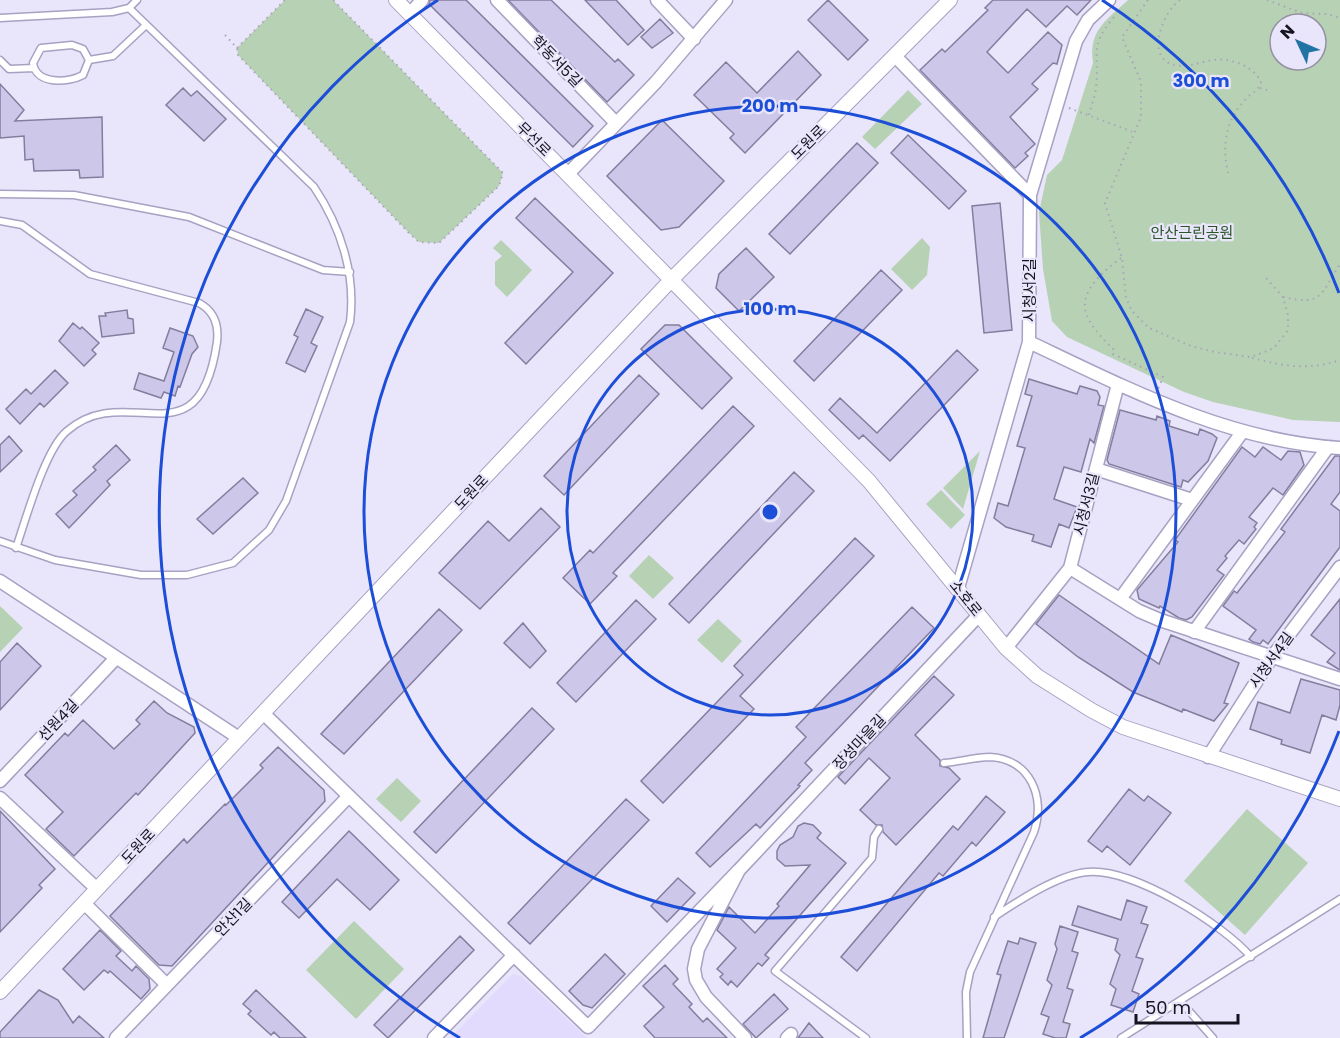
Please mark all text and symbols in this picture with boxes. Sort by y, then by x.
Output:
north arrow [1268,12,1328,72]
text: N [1275,20,1300,44]
street label: 학동서5길 [527,30,587,92]
text: 300 m [1172,68,1230,93]
text: 200 m [742,93,798,118]
street label: 무선로 [512,117,556,161]
street label: 도원로 [786,120,830,164]
park label: 안산근린공원 [1151,222,1233,243]
street label: 시청서2길 [1019,258,1040,322]
text: 100 m [743,296,797,321]
street label: 도원로 [449,470,493,514]
street label: 시청서3길 [1068,470,1104,538]
centre of rings [760,502,780,522]
street label: 소호로 [945,575,987,621]
street label: 시청서4길 [1244,628,1298,692]
street label: 선원4길 [33,694,83,746]
street label: 장성마을길 [828,710,890,774]
street label: 도원로 [116,824,160,868]
street label: 안산1길 [209,893,257,941]
scale bar [1136,987,1238,1025]
text: 50 m [1145,995,1191,1020]

